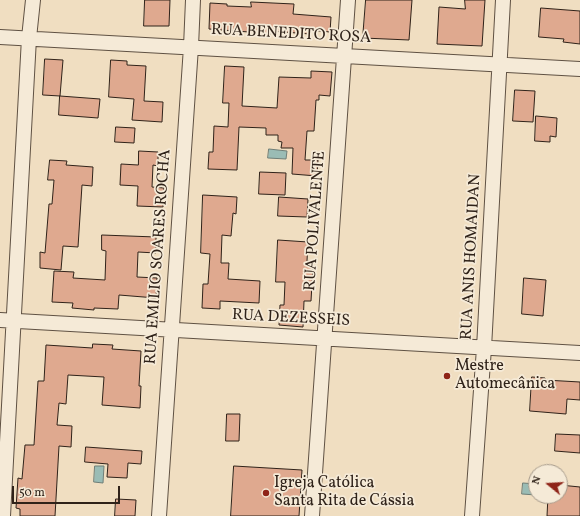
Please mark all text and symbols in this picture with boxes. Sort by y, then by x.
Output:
street label: RUA BENEDITO ROSA [210,21,372,49]
street label: RUA EMILIO SOARES ROCHA [142,149,176,365]
street label: RUA POLIVALENTE [302,150,330,292]
street label: RUA ANIS HOMAIDAN [458,173,486,341]
street label: RUA DEZESSEIS [231,306,351,332]
place label: Mestre Automecânica [455,357,555,395]
marker: Mestre Automecânica [442,371,452,381]
north arrow [528,464,568,504]
place label: Igreja Católica Santa Rita de Cássia [274,474,414,512]
text: N [529,474,545,487]
scale bar [14,478,122,504]
text: 50 m [19,485,45,501]
marker: Igreja Católica Santa Rita de Cássia [261,488,271,498]

